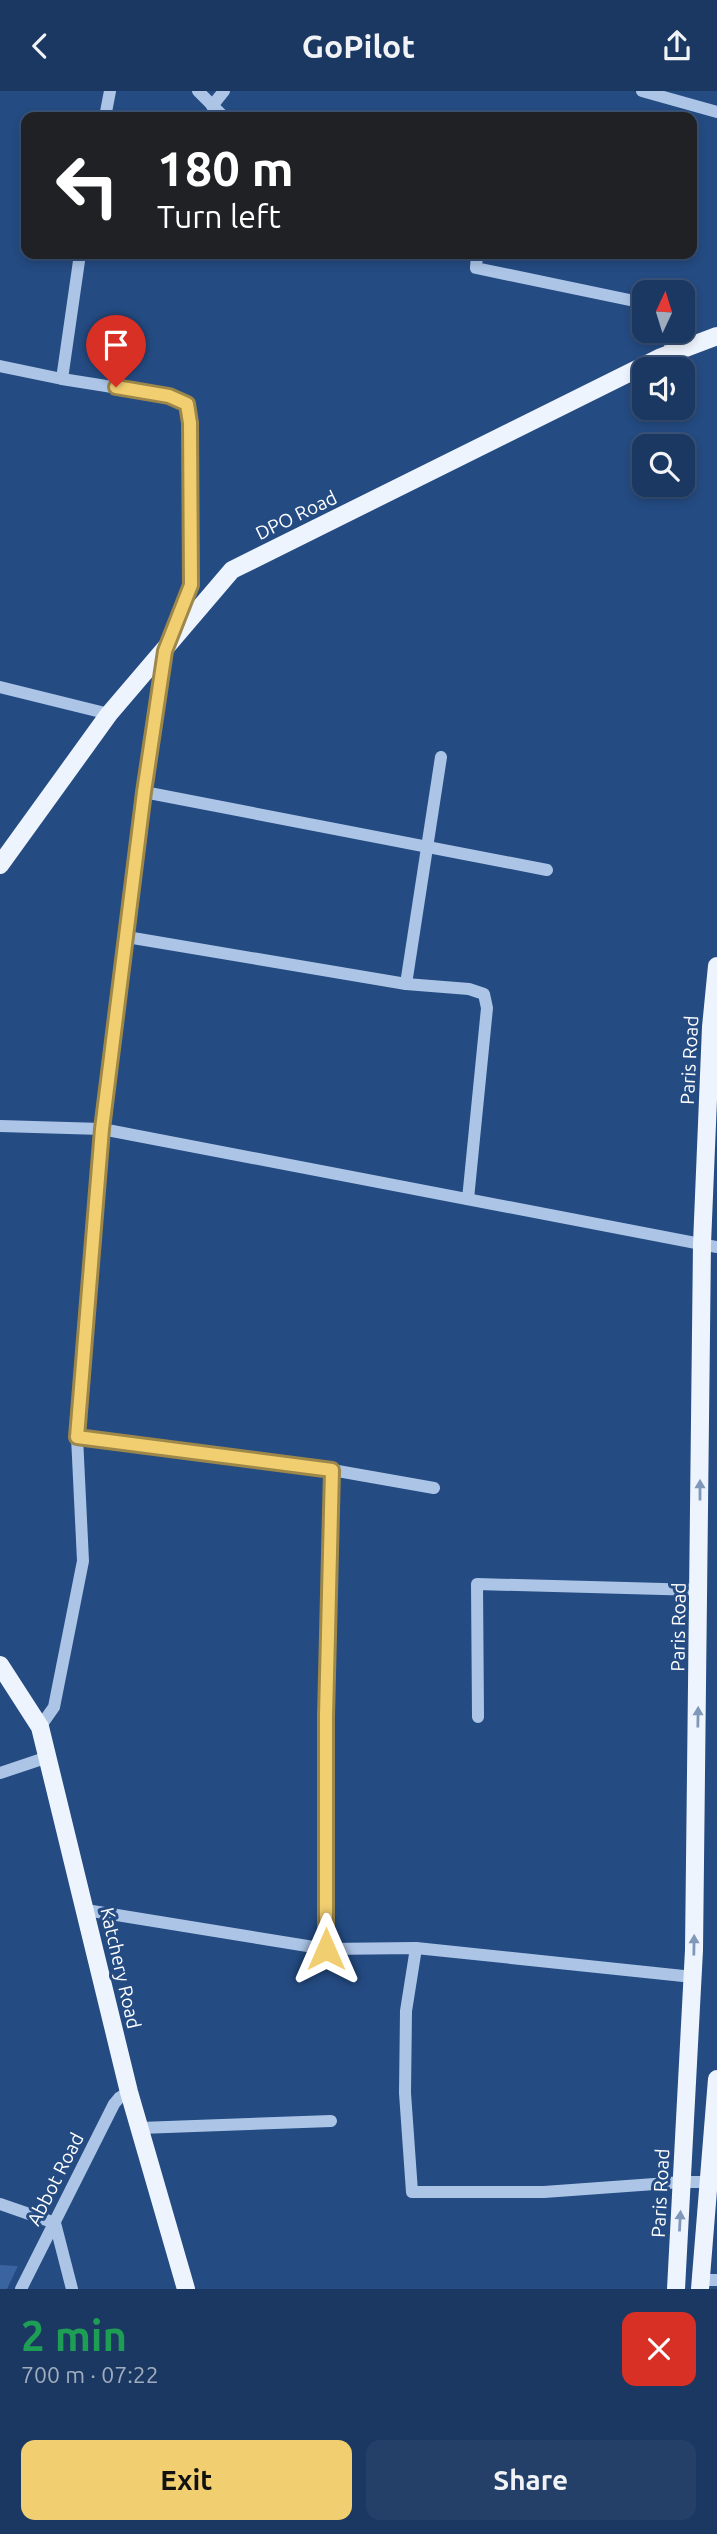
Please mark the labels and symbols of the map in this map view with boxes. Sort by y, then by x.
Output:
north arrow [632,280,695,343]
pin [86,315,146,387]
street label: DPO Road [252,486,340,544]
street label: Paris Road [676,1015,702,1105]
one-way arrow [694,1479,706,1501]
street label: Paris Road [666,1582,690,1672]
one-way arrow [692,1706,703,1728]
street label: Katchery Road [96,1905,146,2031]
position arrow [289,1912,363,1986]
one-way arrow [688,1933,700,1955]
street label: Abbot Road [22,2129,88,2229]
street label: Paris Road [647,2148,673,2238]
one-way arrow [674,2210,685,2232]

